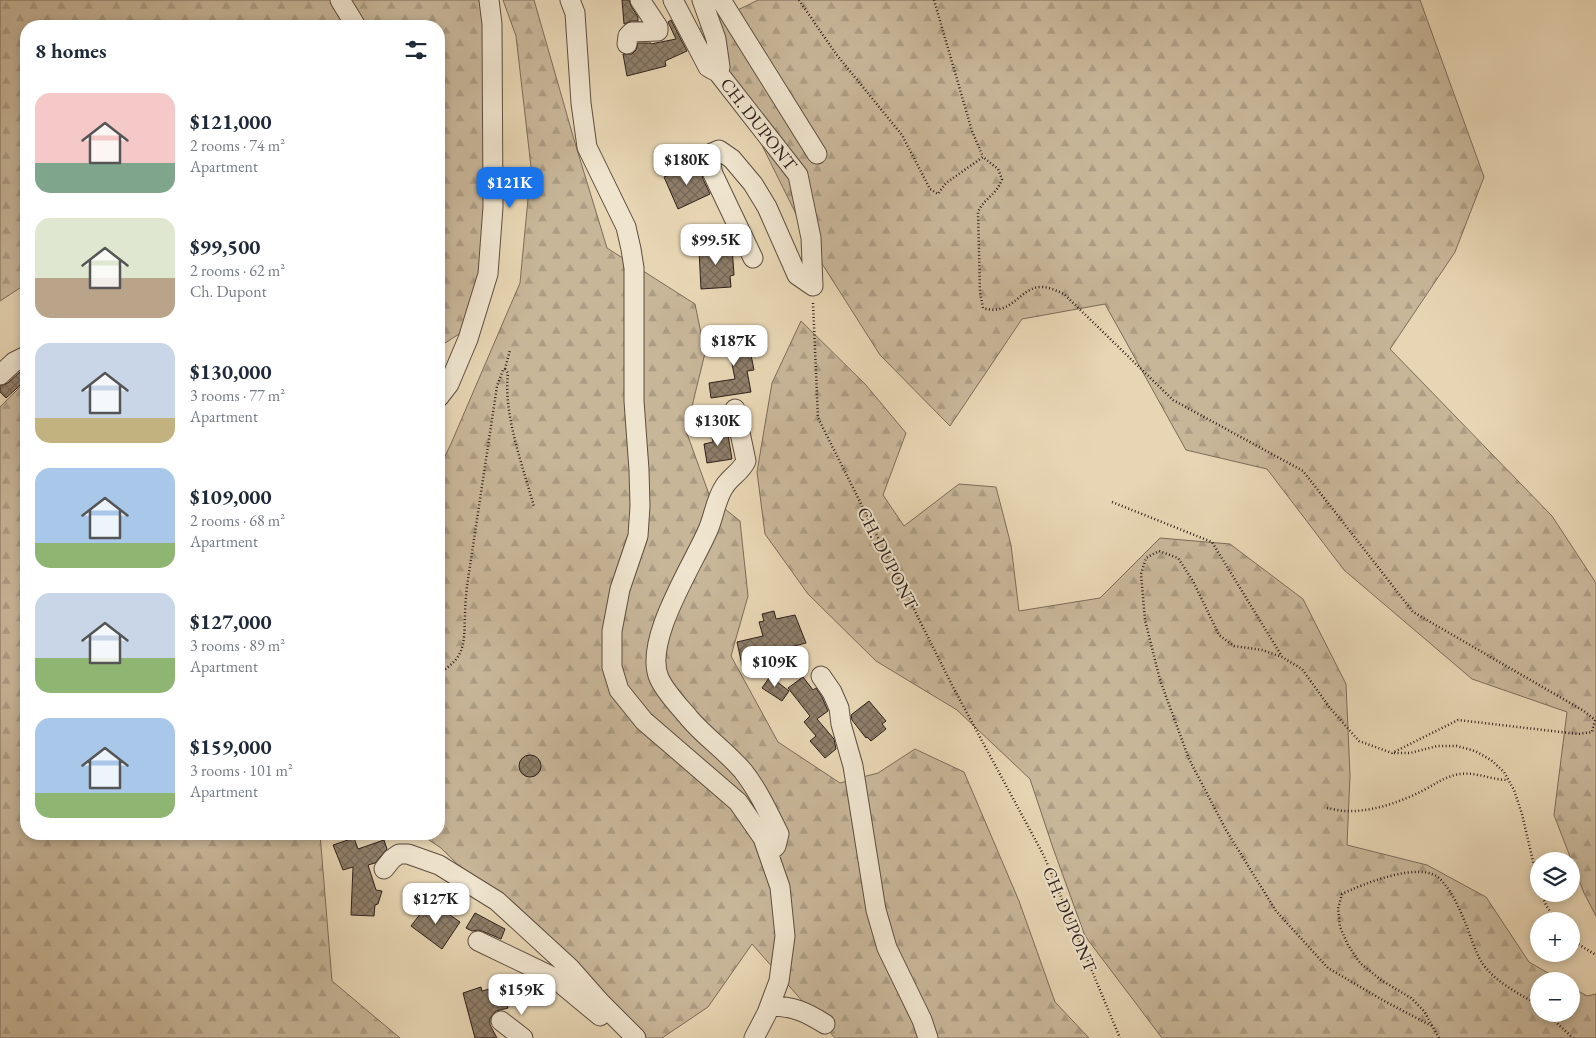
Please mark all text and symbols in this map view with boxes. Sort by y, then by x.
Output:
icon: filters [402,36,430,64]
text: 8 homes [35,37,107,64]
street label: CH. DUPONT [715,73,803,176]
text: $121,000 [190,108,272,135]
icon: home [75,113,135,173]
text: 2 rooms · 74 m² [190,135,285,156]
pin: $180K [652,144,722,186]
text: $180K [665,149,709,170]
text: Apartment [190,156,258,177]
pin: $121K [475,166,545,209]
text: $121K [488,172,532,193]
pin: $99.5K [675,224,757,266]
text: $99.5K [692,229,740,250]
text: $99,500 [190,233,260,260]
icon: home [75,238,135,298]
text: 2 rooms · 62 m² [190,260,285,281]
text: Ch. Dupont [190,281,267,302]
pin: $187K [699,324,769,367]
text: $187K [712,330,756,351]
text: $130,000 [190,358,272,385]
icon: home [75,363,135,423]
text: 3 rooms · 77 m² [190,385,285,406]
pin: $130K [683,404,753,447]
text: Apartment [190,406,258,427]
text: $130K [696,410,740,431]
text: $109,000 [190,483,272,510]
icon: home [75,488,135,548]
street label: CH. DUPONT [852,503,924,614]
text: 2 rooms · 68 m² [190,510,285,531]
text: Apartment [190,531,258,552]
text: $127,000 [190,608,272,635]
icon: home [75,613,135,673]
text: 3 rooms · 89 m² [190,635,285,656]
pin: $109K [740,646,810,688]
text: $109K [753,651,797,672]
text: Apartment [190,656,258,677]
text: $159,000 [190,733,272,760]
icon: home [75,738,135,798]
text: 3 rooms · 101 m² [190,760,293,781]
text: Apartment [190,781,258,802]
map controls [1530,852,1580,1022]
button: layers [1530,852,1580,902]
street label: CH. DUPONT [1038,863,1103,976]
pin: $127K [401,882,471,925]
text: $127K [414,888,458,909]
button: + [1530,912,1580,962]
button: − [1530,972,1580,1022]
pin: $159K [487,974,557,1016]
text: $159K [500,979,544,1000]

